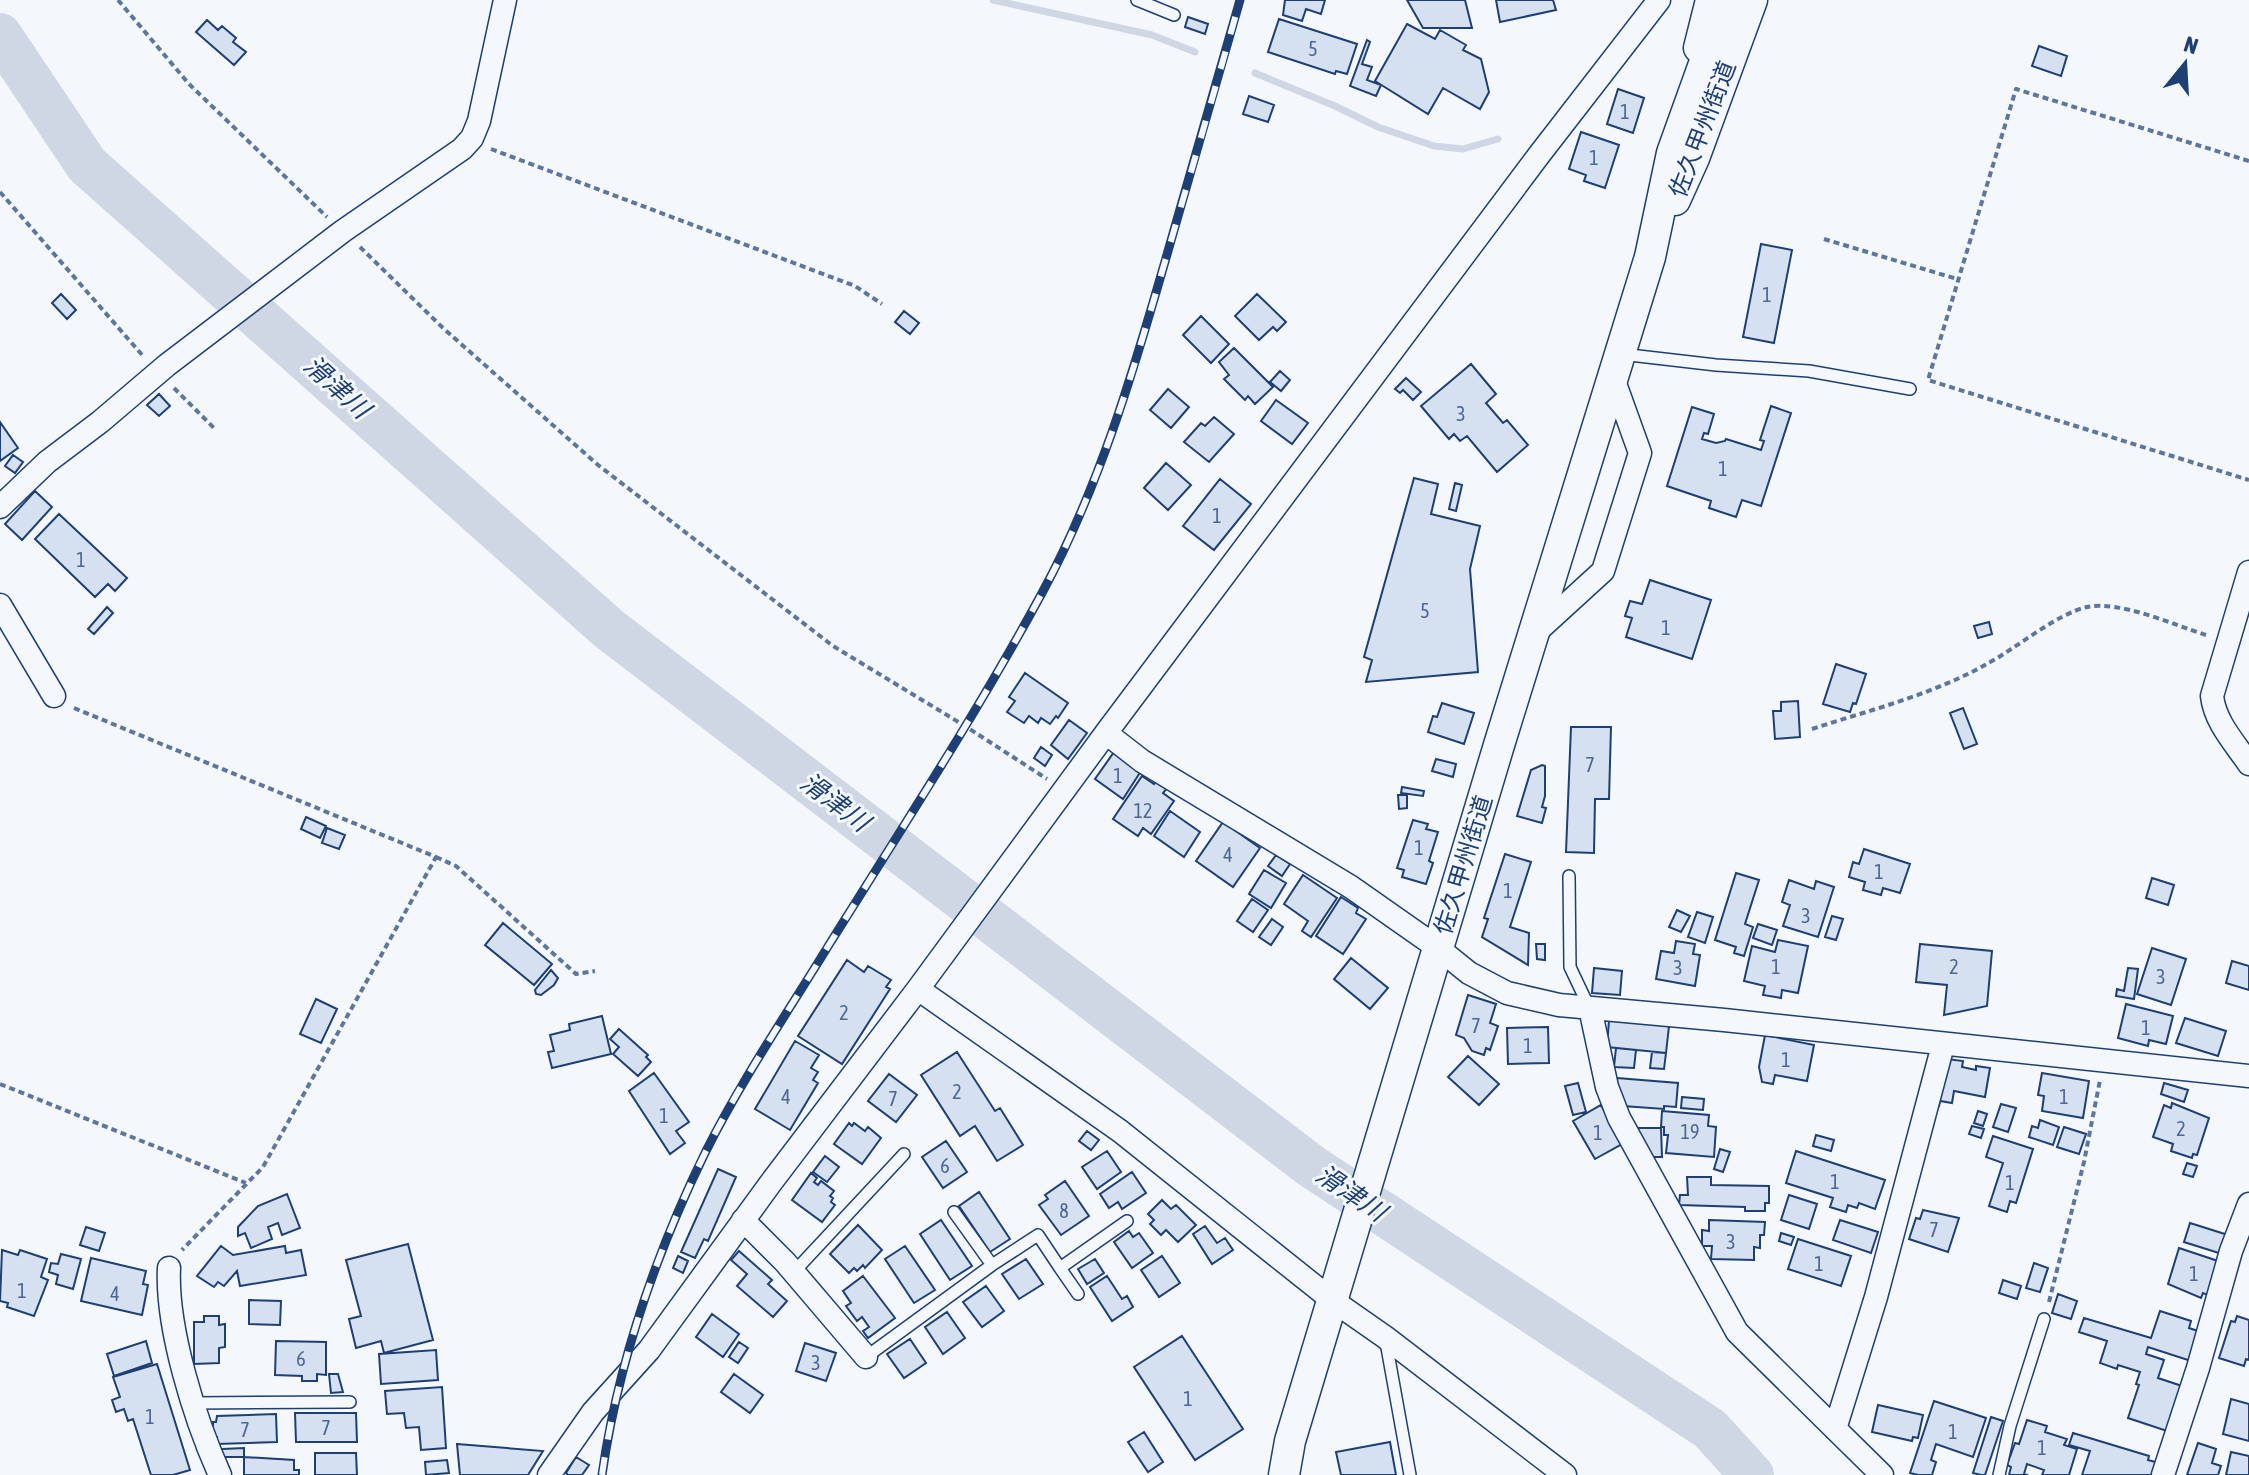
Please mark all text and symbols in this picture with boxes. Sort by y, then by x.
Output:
north arrow [2145,24,2225,104]
text: N [2181,31,2201,59]
house number: 5 [1308,37,1318,60]
street label: 佐久甲州街道 [1664,57,1740,201]
house number: 1 [1620,100,1630,123]
house number: 1 [1589,146,1599,169]
house number: 1 [1762,283,1772,306]
water label: 滑津川 [298,350,378,426]
house number: 3 [1456,402,1466,425]
house number: 1 [1718,457,1728,480]
house number: 1 [1212,504,1222,527]
house number: 1 [76,548,86,571]
house number: 5 [1420,599,1430,622]
house number: 1 [1661,616,1671,639]
house number: 7 [1585,753,1595,776]
house number: 1 [1113,764,1123,787]
water label: 滑津川 [795,767,878,839]
street label: 佐久甲州街道 [1429,792,1497,938]
house number: 12 [1134,799,1152,822]
house number: 1 [1414,836,1424,859]
house number: 4 [1223,843,1233,866]
house number: 1 [1874,860,1884,883]
house number: 1 [1503,879,1513,902]
house number: 3 [1801,904,1811,927]
house number: 1 [1771,955,1781,978]
house number: 2 [1949,955,1959,978]
house number: 3 [1673,956,1683,979]
house number: 3 [2156,965,2166,988]
house number: 2 [839,1001,849,1024]
house number: 7 [1471,1014,1481,1037]
house number: 1 [2141,1016,2151,1039]
house number: 1 [1523,1034,1533,1057]
house number: 1 [1781,1048,1791,1071]
house number: 2 [952,1080,962,1103]
house number: 4 [781,1085,791,1108]
house number: 1 [2059,1085,2069,1108]
house number: 7 [888,1087,898,1110]
house number: 1 [659,1104,669,1127]
house number: 2 [2176,1117,2186,1140]
house number: 19 [1681,1120,1699,1143]
house number: 1 [1593,1121,1603,1144]
house number: 6 [940,1154,950,1177]
water label: 滑津川 [1310,1159,1394,1229]
house number: 1 [1830,1170,1840,1193]
house number: 1 [2005,1171,2015,1194]
house number: 8 [1059,1199,1069,1222]
house number: 7 [1929,1218,1939,1241]
house number: 3 [1726,1230,1736,1253]
house number: 1 [1814,1252,1824,1275]
house number: 1 [2189,1262,2199,1285]
house number: 1 [17,1279,27,1302]
house number: 4 [110,1282,120,1305]
house number: 6 [296,1347,306,1370]
house number: 3 [811,1351,821,1374]
house number: 1 [1183,1387,1193,1410]
house number: 1 [145,1405,155,1428]
house number: 7 [321,1416,331,1439]
house number: 7 [240,1418,250,1441]
house number: 1 [1948,1420,1958,1443]
house number: 1 [2037,1436,2047,1459]

